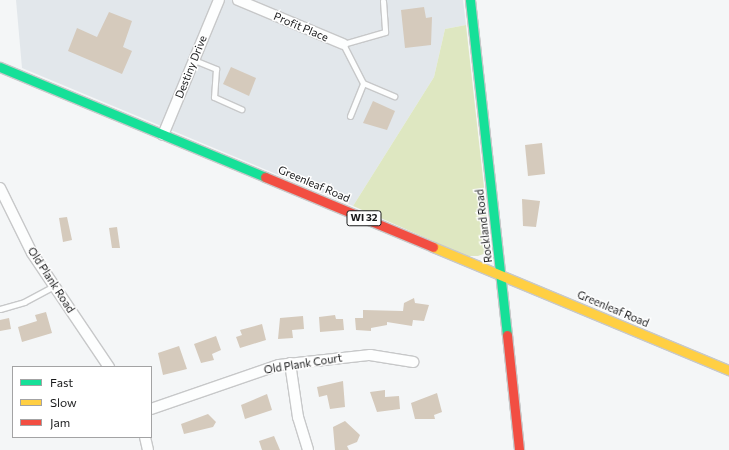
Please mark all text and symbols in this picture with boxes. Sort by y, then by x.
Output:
street label: Profit Place [272,10,330,44]
street label: Destiny Drive [172,34,210,100]
street label: Greenleaf Road [276,163,352,205]
street label: Rockland Road [473,188,495,264]
road number: WI 32 [346,210,382,226]
street label: Old Plank Road [25,245,77,315]
street label: Greenleaf Road [575,288,651,330]
street label: Old Plank Court [263,351,343,377]
legend [12,366,152,438]
text: Fast [50,375,73,389]
text: Slow [50,395,77,409]
text: Jam [50,415,70,429]

